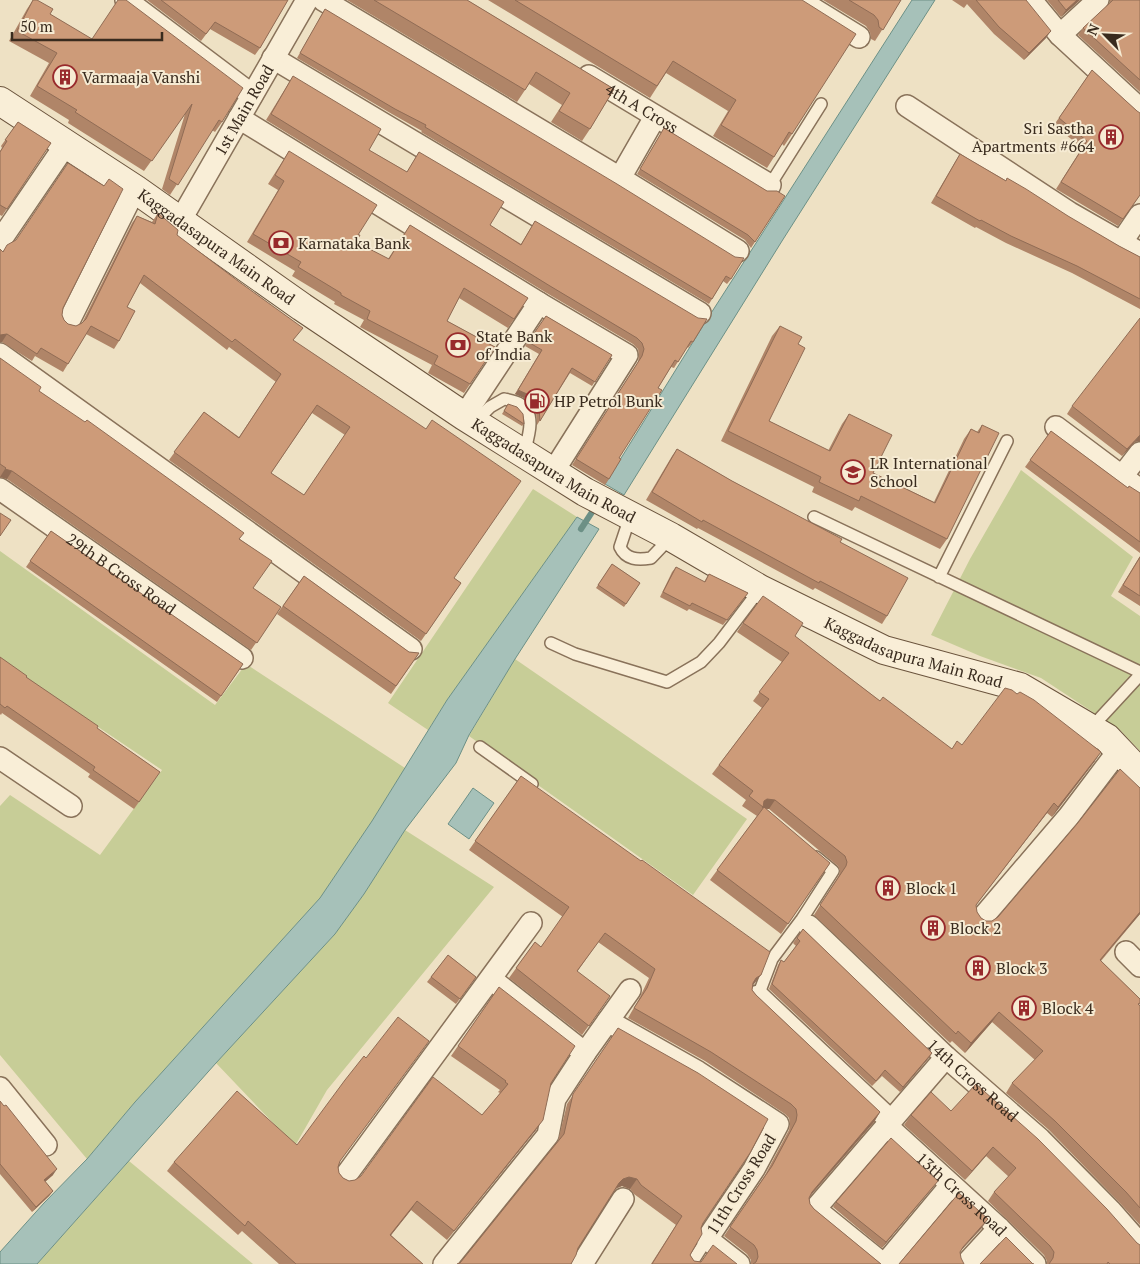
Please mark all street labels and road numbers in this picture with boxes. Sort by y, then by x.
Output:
street label: 1st Main Road [209,61,279,159]
street label: 4th A Cross [602,78,683,138]
street label: Kaggadasapura Main Road [134,183,300,310]
street label: Kaggadasapura Main Road [468,413,640,528]
street label: 29th B Cross Road [62,528,181,620]
street label: Kaggadasapura Main Road [821,611,1005,693]
street label: 14th Cross Road [922,1034,1023,1127]
street label: 11th Cross Road [701,1129,781,1239]
street label: 13th Cross Road [912,1147,1012,1241]

